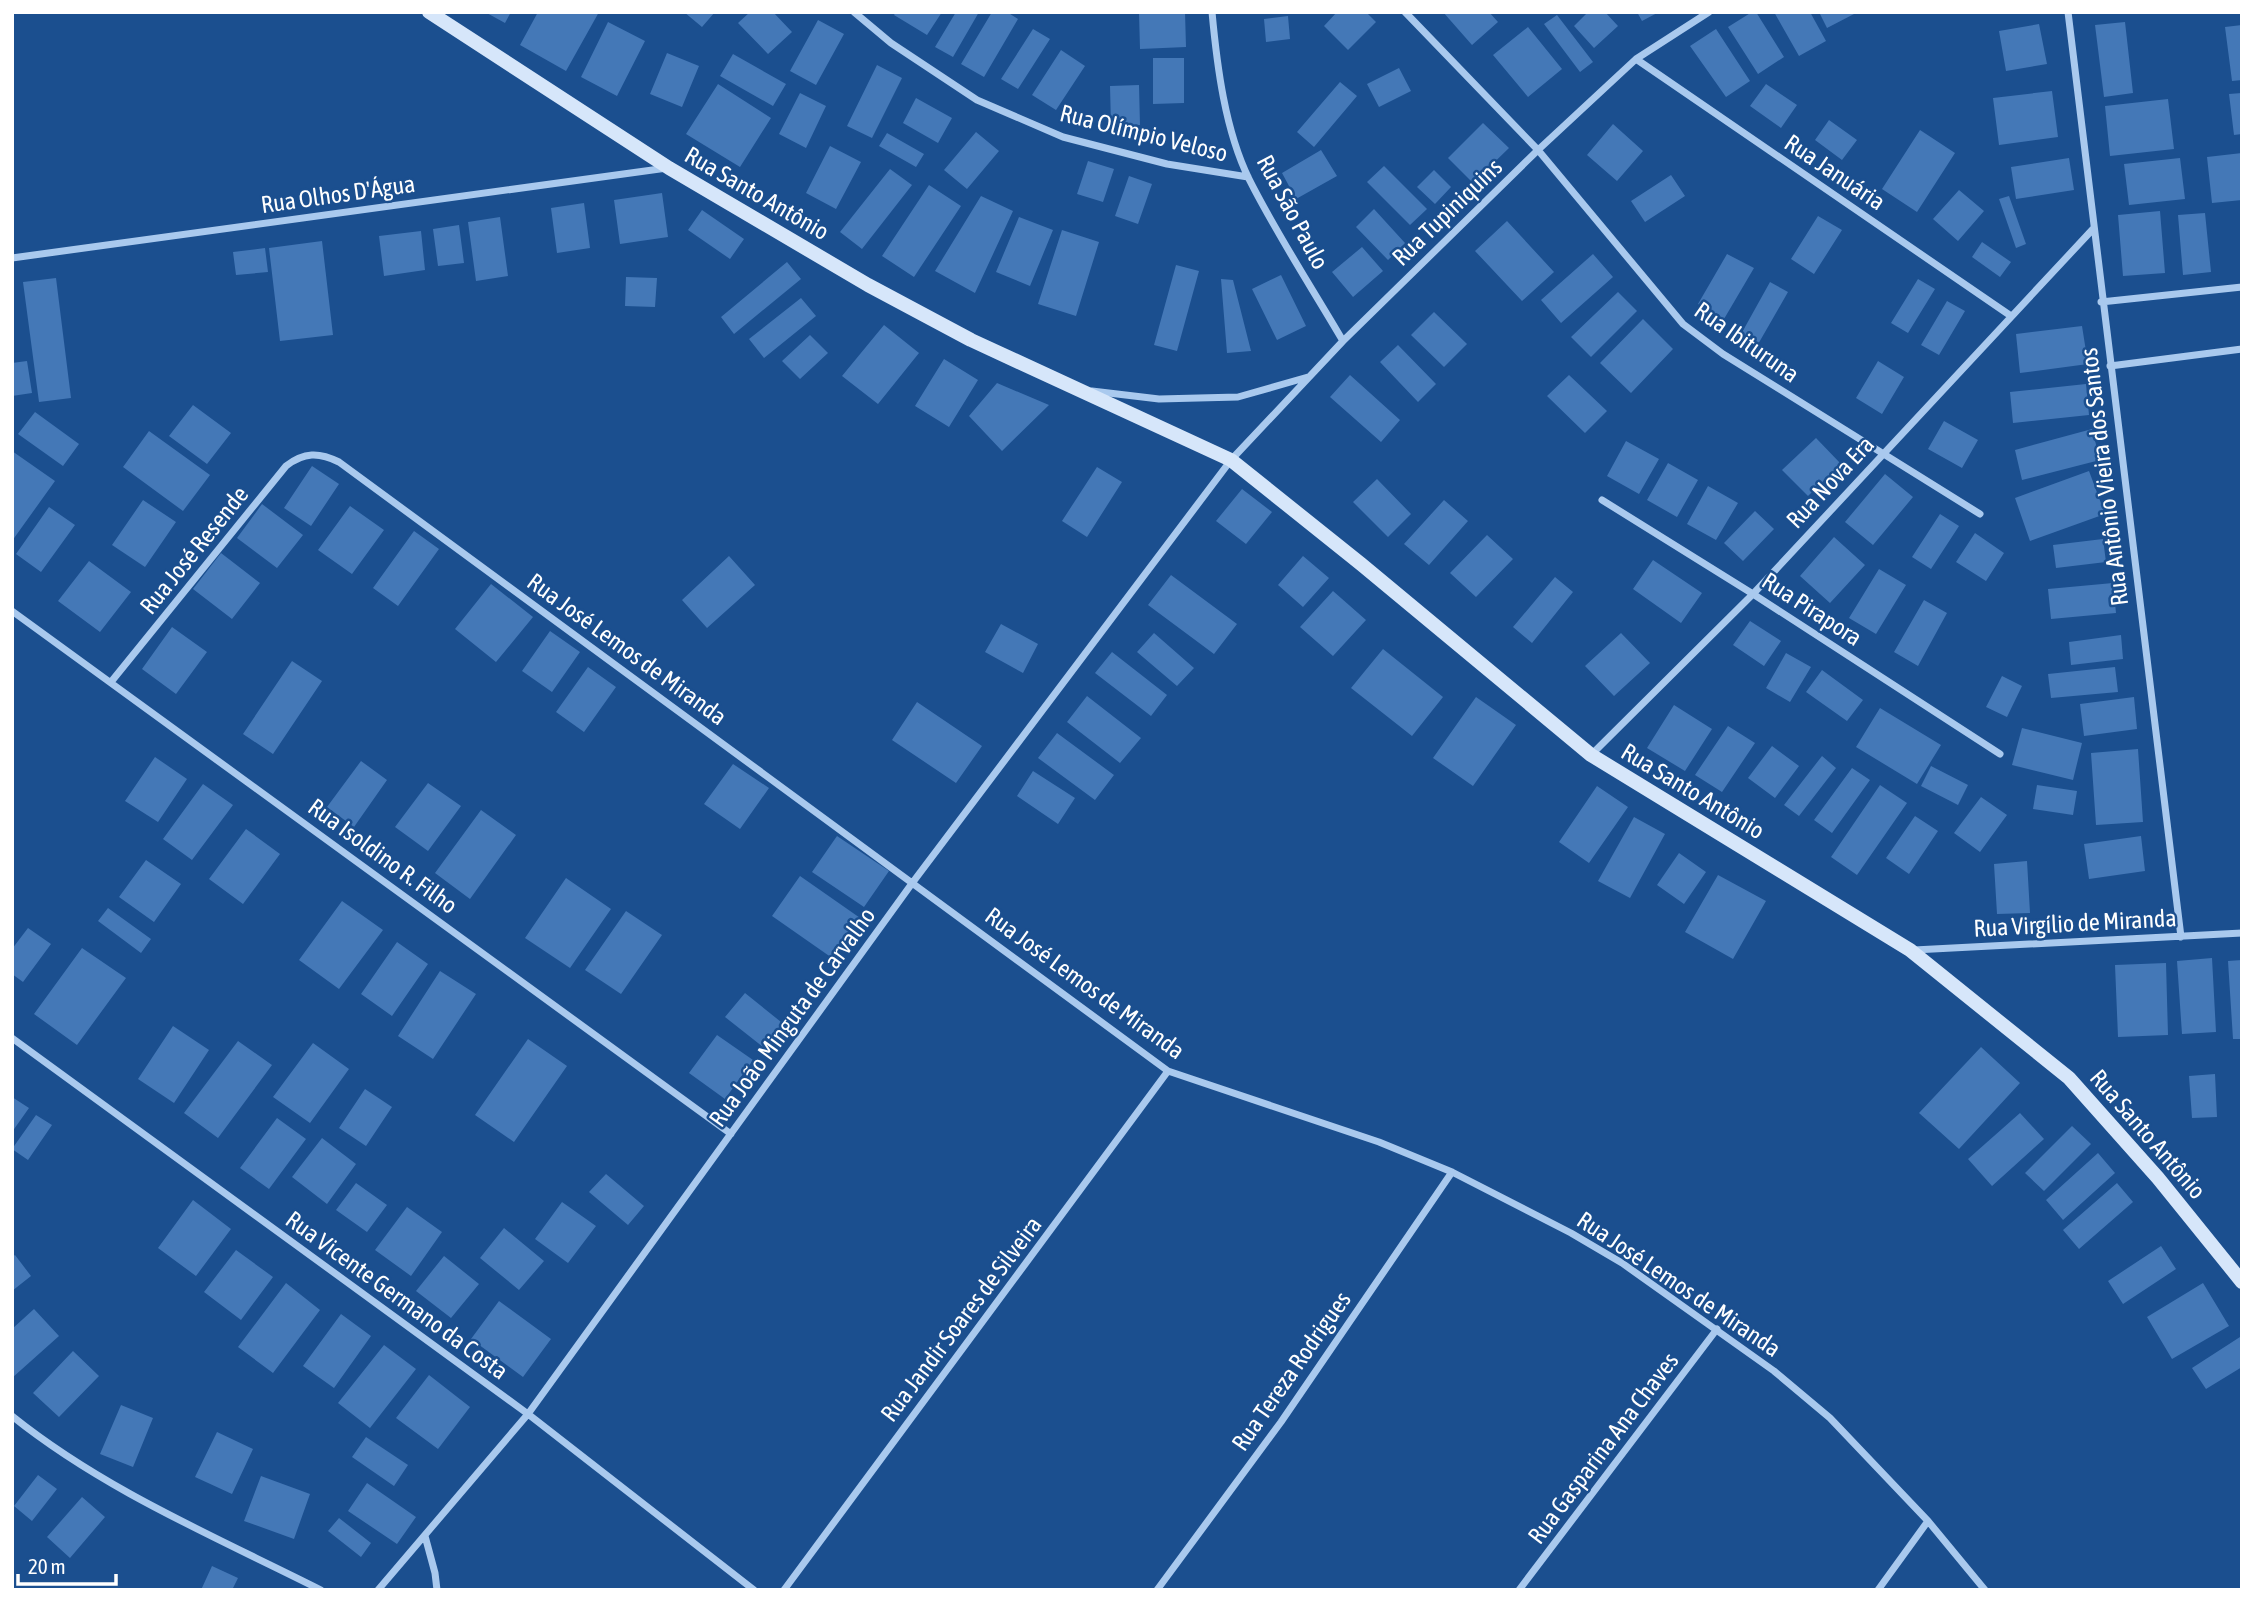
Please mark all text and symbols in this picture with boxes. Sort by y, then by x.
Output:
street label: Rua Olímpio Veloso [1057,99,1231,167]
street label: Rua Januária [1780,129,1890,215]
street label: Rua Santo Antônio [680,141,834,245]
street label: Rua São Paulo [1252,150,1334,274]
street label: Rua Tupiniquins [1387,153,1507,271]
street label: Rua Olhos D'Água [259,170,417,218]
street label: Rua Ibituruna [1690,296,1804,388]
street label: Rua Antônio Vieira dos Santos [2075,347,2133,607]
street label: Rua Nova Era [1781,431,1879,533]
street label: Rua José Resende [134,481,254,619]
street label: Rua Pirapora [1757,567,1867,651]
street label: Rua José Lemos de Miranda [522,568,732,730]
street label: Rua Santo Antônio [1617,738,1769,844]
street label: Rua Isoldino R. Filho [303,793,463,919]
street label: Rua João Minguta de Carvalho [704,902,880,1132]
street label: Rua José Lemos de Miranda [980,902,1190,1064]
street label: Rua Virgílio de Miranda [1973,904,2177,942]
street label: Rua Santo Antônio [2085,1064,2211,1204]
street label: Rua Vicente Germano da Costa [281,1205,513,1385]
street label: Rua José Lemos de Miranda [1572,1206,1786,1362]
street label: Rua Jandir Soares de Silveira [875,1211,1047,1427]
street label: Rua Tereza Rodrigues [1226,1286,1356,1456]
street label: Rua Gasparina Ana Chaves [1522,1347,1684,1549]
scale bar [18,1542,116,1586]
text: 20 m [28,1554,66,1578]

